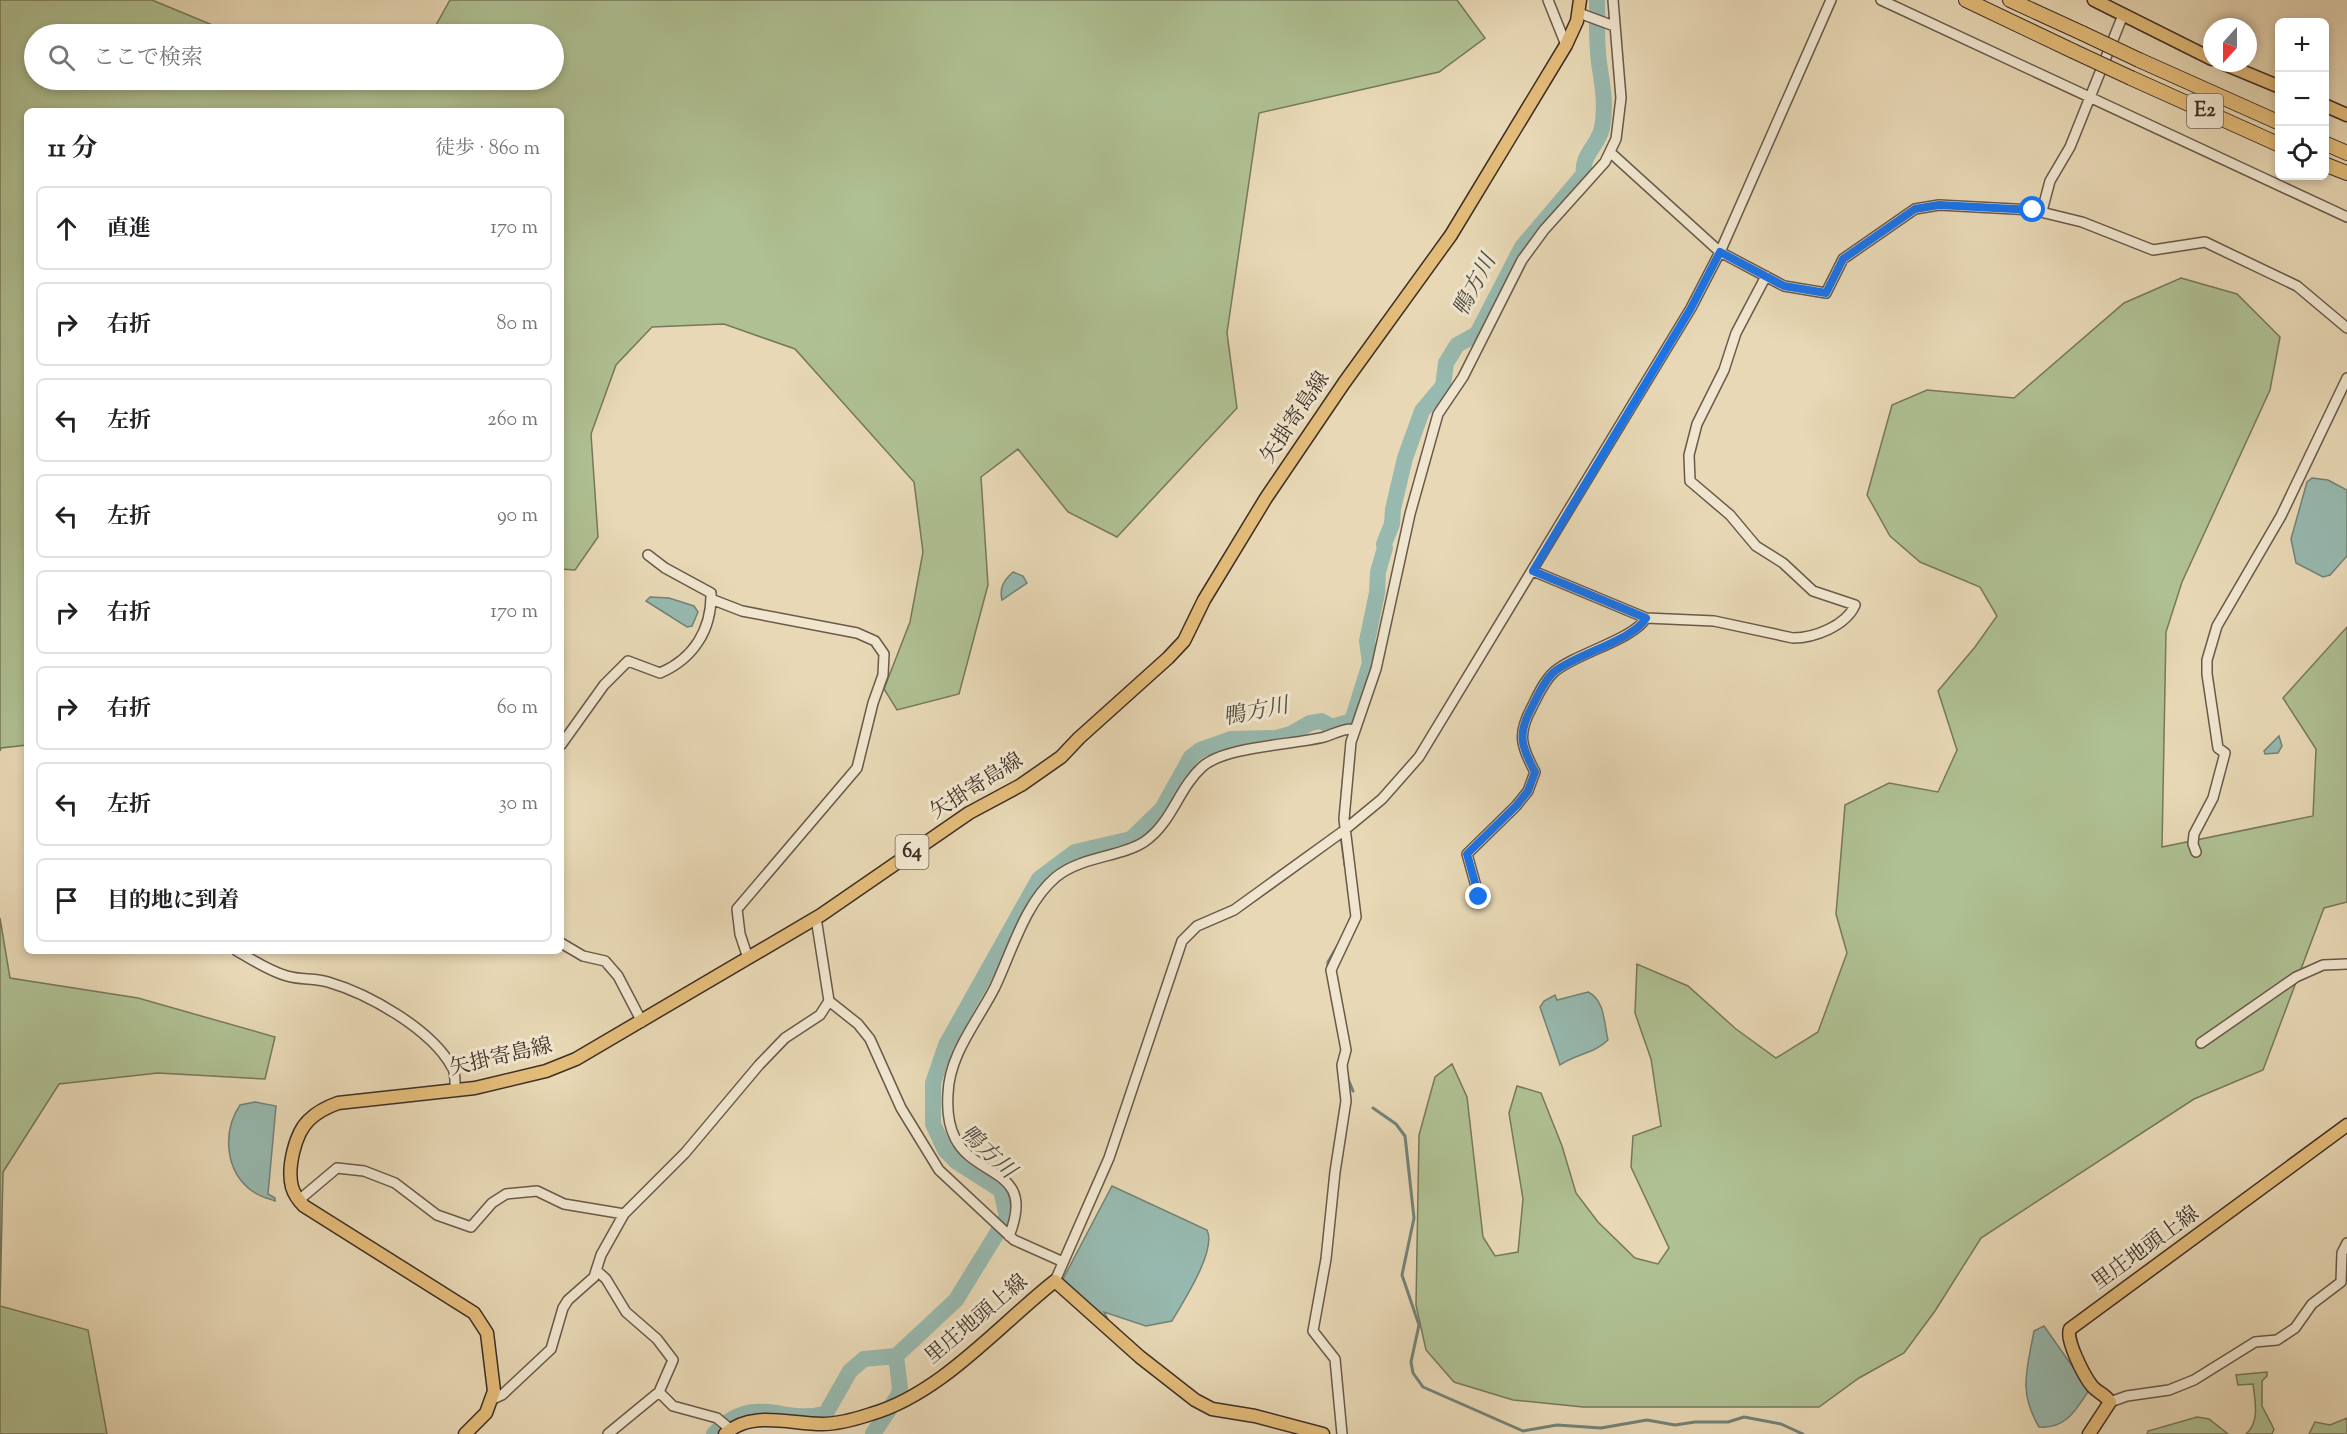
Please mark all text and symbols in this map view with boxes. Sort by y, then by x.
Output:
north arrow [2203,18,2257,72]
map controls [2275,18,2329,180]
button: + [2275,18,2329,72]
search box [24,24,564,90]
icon: search [45,41,78,74]
text: ここで検索 [93,43,203,75]
button: − [2275,72,2329,126]
road number: E2 [2187,94,2223,128]
button: locate [2275,126,2329,180]
text: 11 分 [48,131,97,168]
text: 徒歩 · 860 m [435,135,540,164]
route start [2019,196,2045,222]
icon: ahead [50,212,83,245]
text: 直進 [107,214,151,246]
text: 170 m [490,214,538,243]
water label: 鴨方川 [1446,248,1507,323]
icon: right [50,308,83,341]
text: 右折 [107,310,151,342]
text: 80 m [497,310,538,339]
street label: 矢掛寄島線 [1254,366,1338,470]
icon: left [50,404,83,437]
text: 左折 [107,406,151,438]
text: 260 m [487,406,538,435]
icon: left [50,500,83,533]
text: 左折 [107,502,151,534]
text: 90 m [497,502,538,531]
icon: right [50,596,83,629]
text: 右折 [107,598,151,630]
text: 170 m [490,598,538,627]
water label: 鴨方川 [1221,691,1293,735]
icon: right [50,692,83,725]
text: 右折 [107,694,151,726]
text: 60 m [497,694,538,723]
street label: 矢掛寄島線 [925,746,1029,828]
icon: left [50,788,83,821]
text: 左折 [107,790,151,822]
text: 30 m [499,790,538,819]
road number: 64 [896,835,928,869]
route end [1465,883,1491,909]
icon: arrive [50,884,83,917]
text: 目的地に到着 [107,886,239,918]
street label: 矢掛寄島線 [446,1032,556,1084]
water label: 鴨方川 [952,1119,1024,1189]
street label: 里庄地頭上線 [2086,1200,2206,1298]
street label: 里庄地頭上線 [919,1268,1035,1372]

